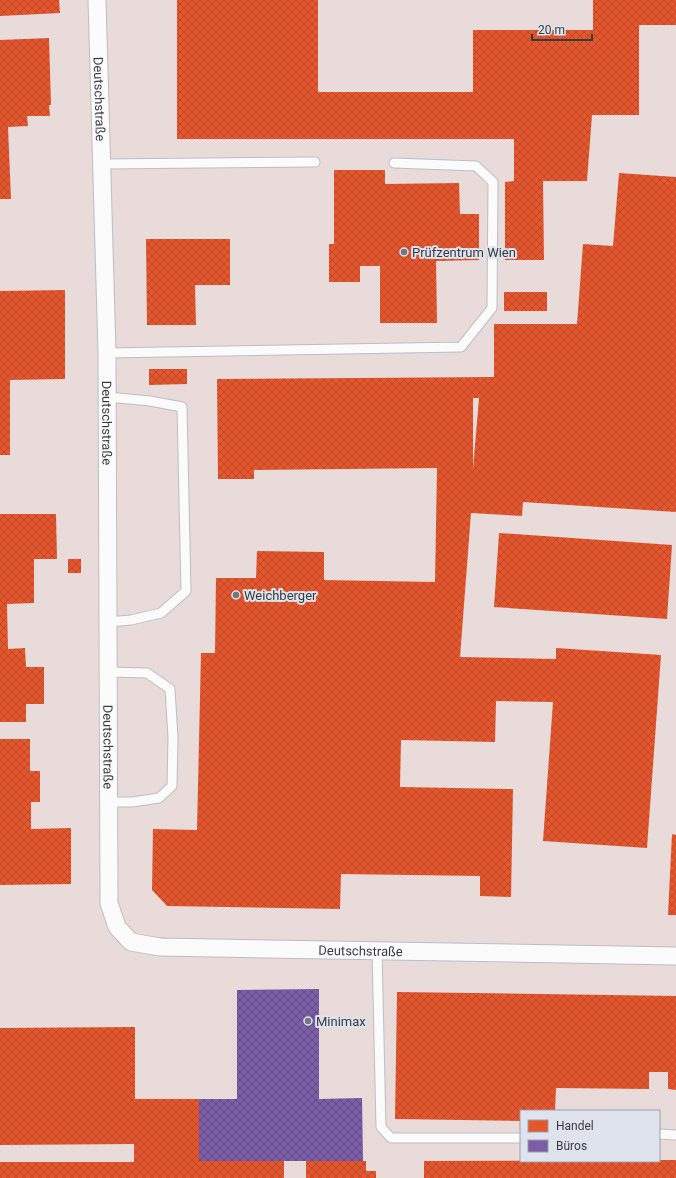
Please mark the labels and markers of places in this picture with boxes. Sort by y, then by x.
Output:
place label: Prüfzentrum Wien [412,245,516,260]
marker: Prüfzentrum Wien [399,247,409,257]
place label: Weichberger [244,588,317,603]
marker: Weichberger [231,590,241,600]
place label: Minimax [316,1014,366,1029]
marker: Minimax [303,1016,313,1026]

